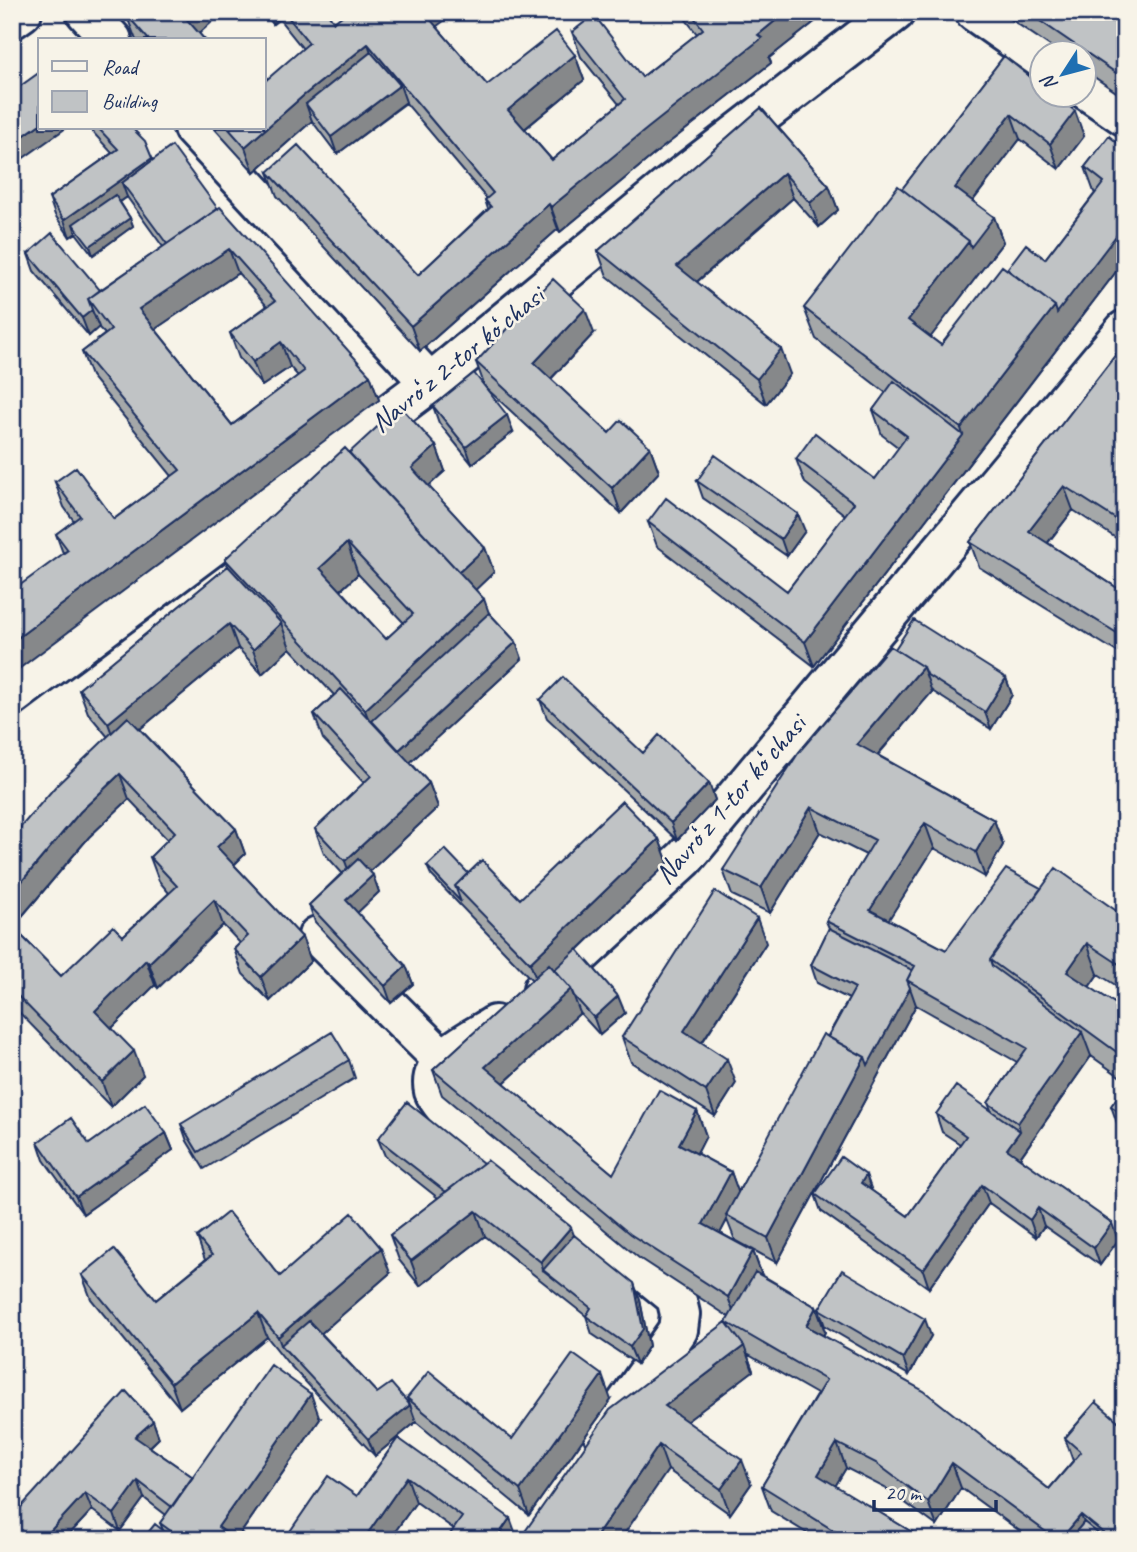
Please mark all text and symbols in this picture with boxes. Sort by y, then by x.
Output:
legend [38,38,266,130]
north arrow [1028,38,1098,108]
text: Road [102,54,141,80]
text: N [1035,69,1063,95]
text: Building [102,88,159,114]
street label: Navroʻz 2-tor koʻchasi [363,276,554,440]
street label: Navroʻz 1-tor koʻchasi [647,704,816,891]
scale bar [874,1468,997,1512]
text: 20 m [885,1480,923,1506]

